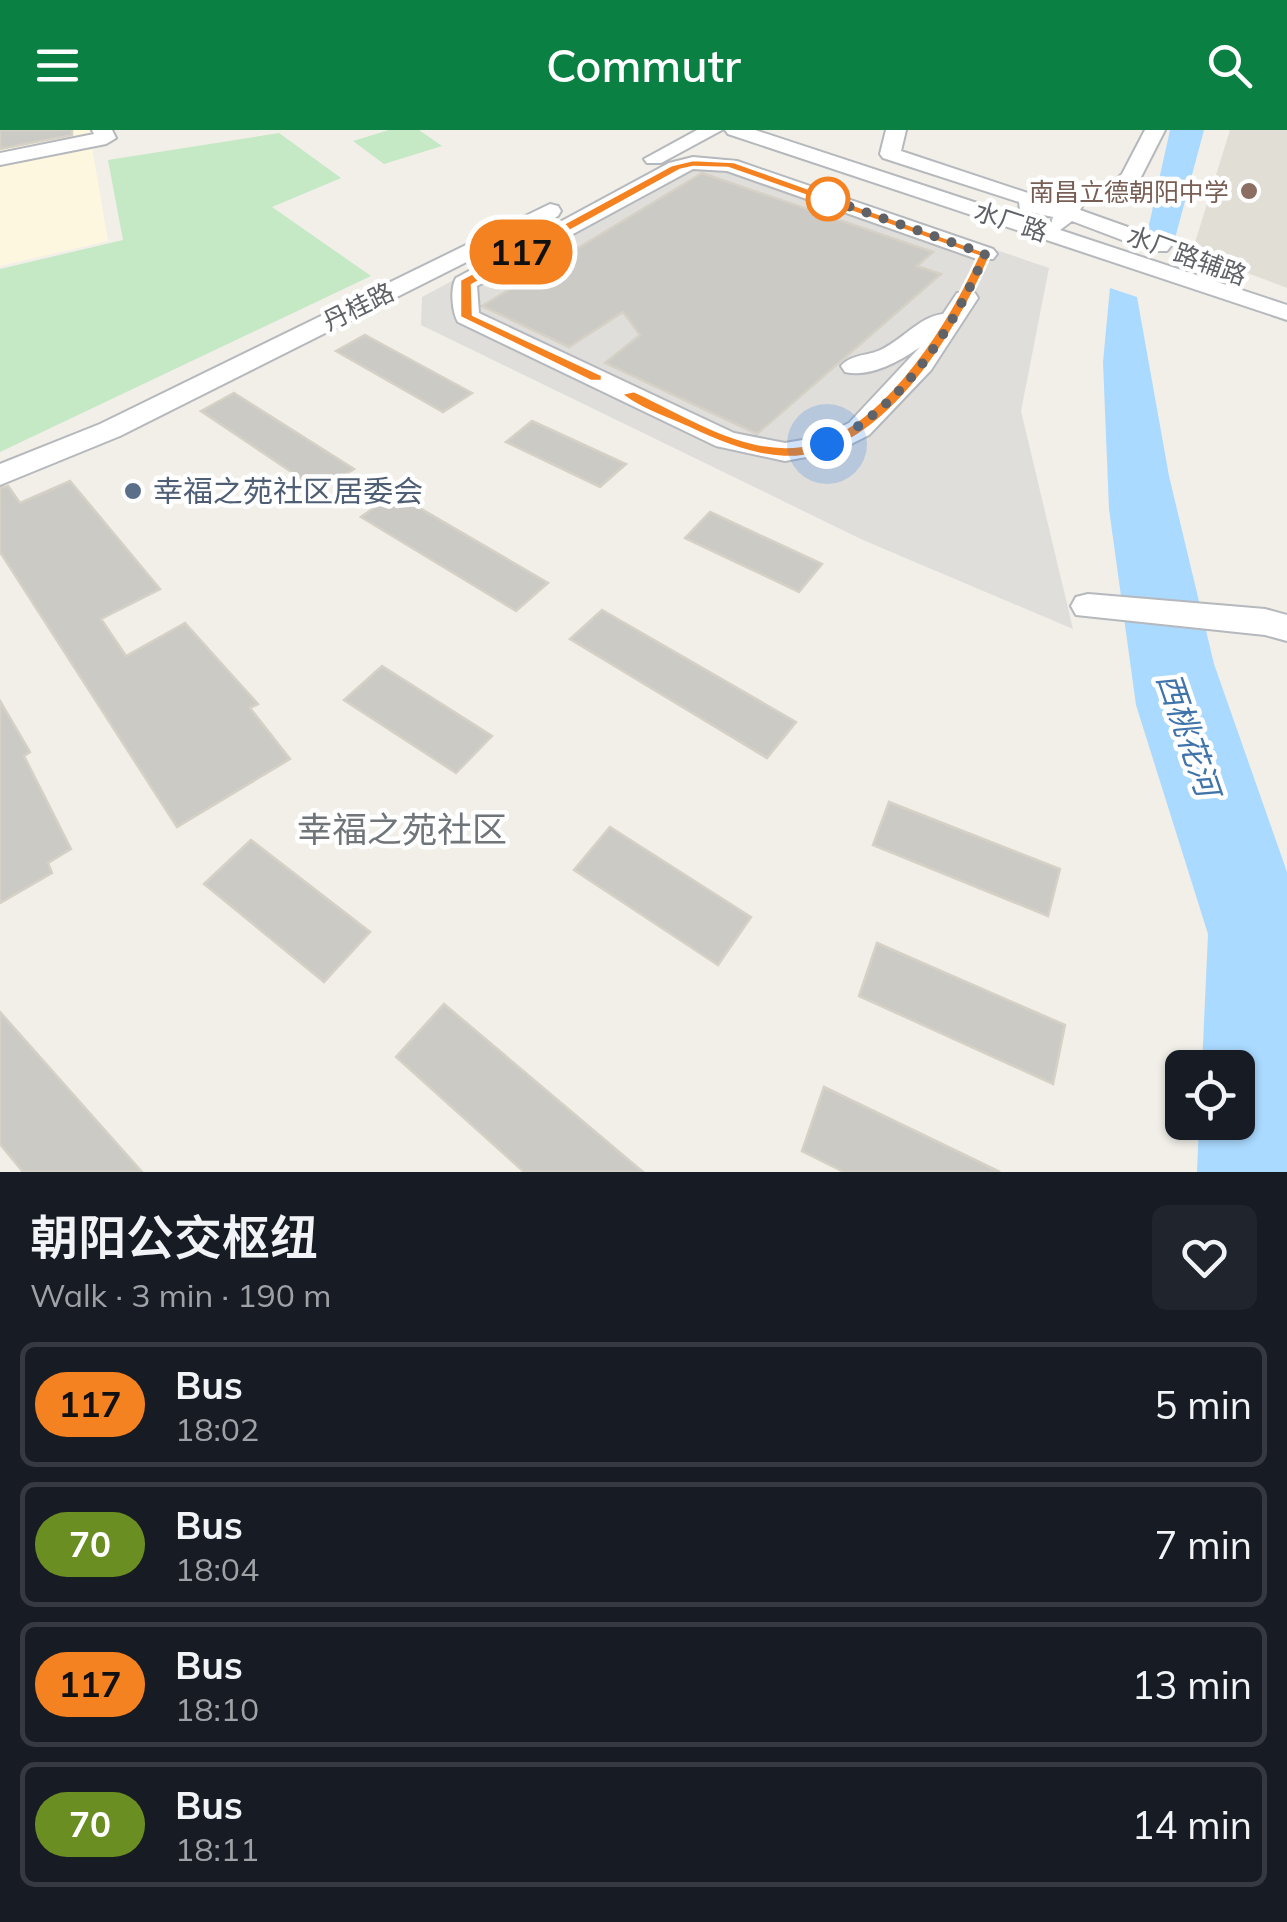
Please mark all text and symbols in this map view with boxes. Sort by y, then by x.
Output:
text: Commutr [546,37,741,93]
icon: menu [30,38,85,93]
icon: search [1202,38,1257,93]
place label: 南昌立德朝阳中学 [1029,176,1229,207]
unlabelled marker [807,178,849,220]
marker: 南昌立德朝阳中学 [1238,180,1260,202]
street label: 水厂路 [971,195,1051,247]
street label: 水厂路辅路 [1123,219,1251,291]
line badge: 117 [464,220,578,284]
text: 117 [489,230,553,274]
street label: 丹桂路 [317,276,399,336]
your location [802,419,852,469]
place label: 幸福之苑社区居委会 [153,472,423,510]
marker: 幸福之苑社区居委会 [122,480,144,502]
water label: 西桃花河 [1149,667,1231,807]
district label: 幸福之苑社区 [297,807,507,851]
map controls [1165,1050,1255,1140]
button: locate [1165,1050,1255,1140]
button: heart [1152,1205,1257,1310]
text: 朝阳公交枢纽 [30,1207,318,1267]
text: Walk · 3 min · 190 m [30,1275,331,1315]
text: Bus [175,1361,243,1409]
text: 5 min [1155,1381,1252,1429]
text: 117 [58,1382,122,1426]
text: 18:02 [175,1409,259,1449]
text: Bus [175,1501,243,1549]
text: 7 min [1155,1521,1252,1569]
text: 70 [69,1522,111,1566]
text: 18:04 [175,1549,259,1589]
text: Bus [175,1641,243,1689]
text: 13 min [1132,1661,1252,1709]
text: 117 [58,1662,122,1706]
text: 18:10 [175,1689,259,1729]
text: Bus [175,1781,243,1829]
text: 14 min [1132,1801,1252,1849]
text: 70 [69,1802,111,1846]
text: 18:11 [175,1829,259,1869]

